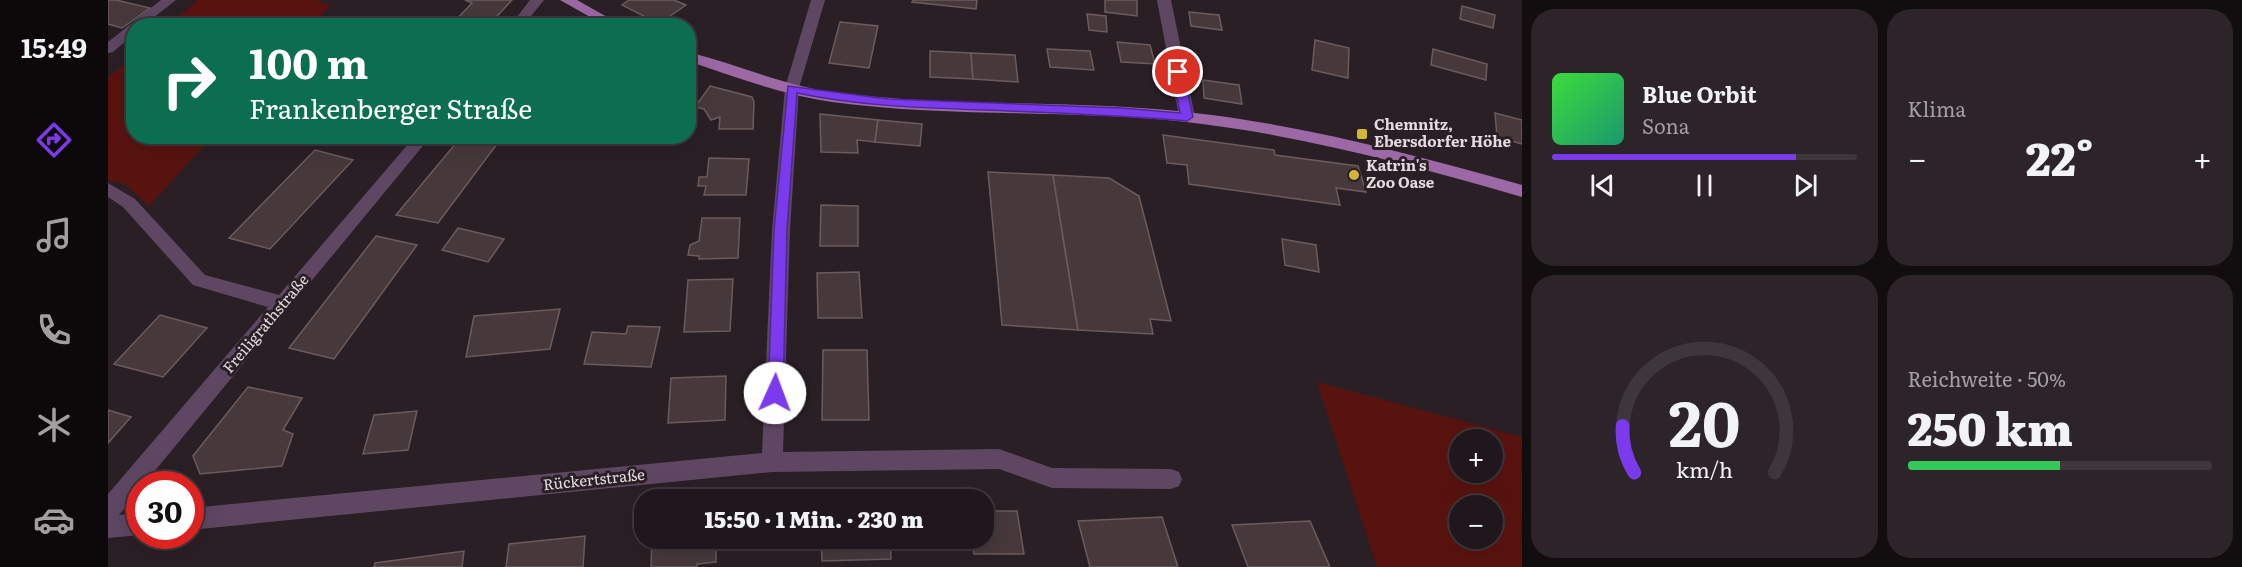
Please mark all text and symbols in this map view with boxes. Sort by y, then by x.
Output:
text: 15:49 [21,26,87,66]
text: 100 m [249,30,368,92]
icon: right [150,42,228,120]
pin [1152,46,1203,97]
icon: arrive [1161,55,1194,88]
text: Blue Orbit [1642,77,1757,110]
text: Frankenberger Straße [249,87,532,127]
text: Klima [1908,93,1966,123]
text: Sona [1642,110,1690,140]
place label: Chemnitz, Ebersdorfer Höhe [1374,112,1511,152]
icon: directions [33,119,75,161]
text: 22° [2026,123,2094,190]
marker: Chemnitz, Ebersdorfer Höhe [1355,127,1369,141]
text: − [1908,132,1927,181]
text: + [2193,132,2212,181]
place label: Katrin's Zoo Oase [1366,153,1435,193]
marker: Katrin's Zoo Oase [1347,168,1361,182]
icon: previous [1586,169,1619,202]
icon: pause [1688,169,1721,202]
icon: next [1789,169,1822,202]
icon: music [33,214,75,256]
street label: Freiligrathstraße [216,268,313,378]
icon: phone [33,309,75,351]
position arrow [743,361,807,425]
text: Reichweite · 50% [1908,363,2066,393]
text: 20 [1668,374,1740,466]
text: 250 km [1908,393,2073,460]
icon: climate [33,404,75,446]
map controls [1449,429,1503,549]
button: + [1449,429,1503,483]
text: km/h [1676,454,1733,486]
street label: Rückertstraße [542,462,646,495]
speed limit sign: 30 [126,471,204,549]
button: − [1449,495,1503,549]
icon: car [33,499,75,541]
text: 15:50 · 1 Min. · 230 m [704,502,924,535]

